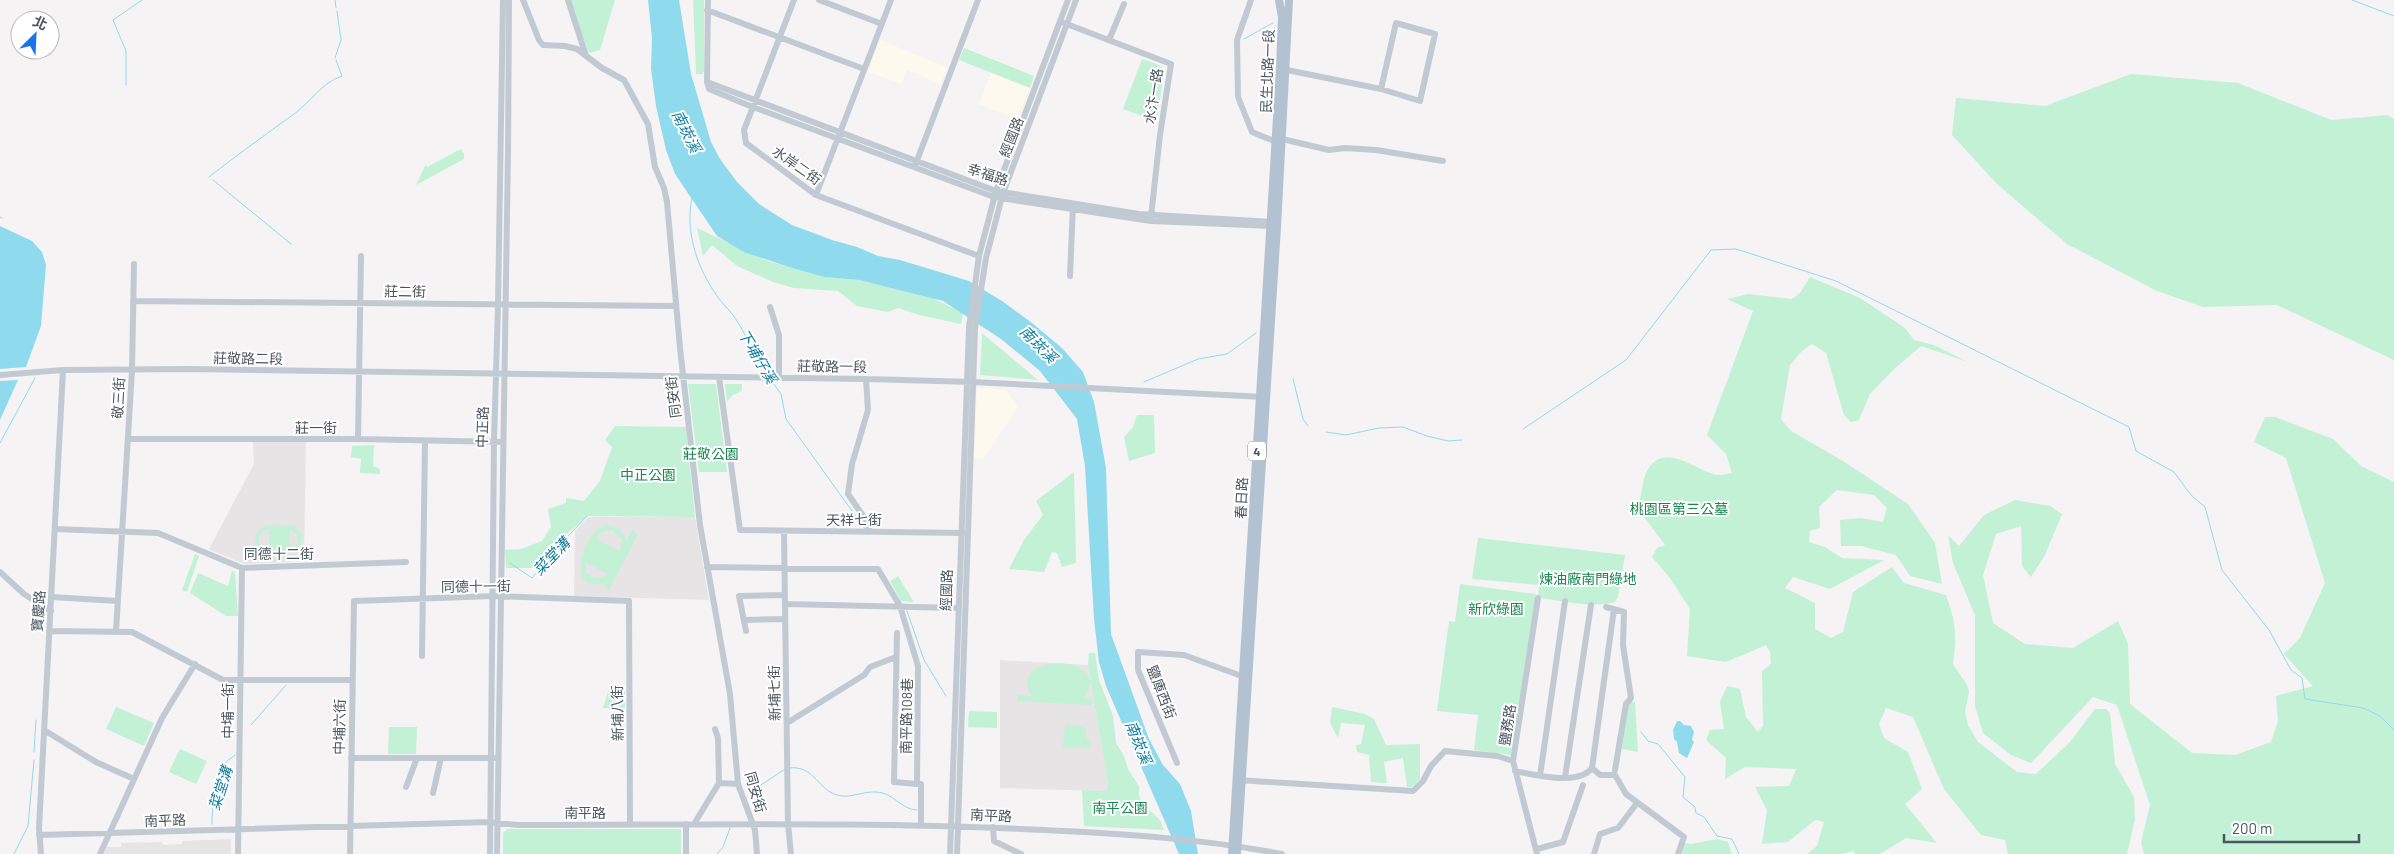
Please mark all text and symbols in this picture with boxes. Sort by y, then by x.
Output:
north arrow [10,10,60,60]
text: 北 [31,12,50,33]
street label: 民生北路一段 [1257,29,1277,113]
street label: 水汴一路 [1140,67,1166,125]
water label: 南崁溪 [669,107,706,157]
street label: 經國路 [996,114,1026,160]
street label: 水岸二街 [769,142,825,188]
street label: 幸福路 [965,159,1011,189]
street label: 莊二街 [384,282,426,300]
water label: 南崁溪 [1017,322,1063,368]
water label: 下埔仔溪 [735,326,782,388]
street label: 莊敬路二段 [213,349,283,367]
street label: 莊敬路一段 [797,357,867,375]
street label: 同安街 [662,375,684,419]
street label: 敬三街 [108,377,128,419]
street label: 中正路 [473,406,491,448]
street label: 莊一街 [295,419,337,436]
road number: 4 [1248,442,1266,461]
park label: 莊敬公園 [683,445,739,462]
park label: 中正公園 [620,466,676,483]
street label: 春日路 [1231,477,1251,519]
park label: 桃園區第三公墓 [1630,500,1728,517]
street label: 天祥七街 [826,511,882,528]
water label: 菜堂溝 [529,532,574,578]
street label: 同德十二街 [244,545,314,562]
street label: 經國路 [937,569,955,611]
park label: 煉油廠南門綠地 [1539,570,1637,587]
street label: 同德十一街 [441,577,511,595]
street label: 寶慶路 [28,589,48,633]
park label: 新欣綠園 [1468,600,1524,617]
street label: 鹽庫西街 [1144,663,1180,721]
street label: 新埔七街 [765,665,783,721]
street label: 南平路108巷 [897,678,915,754]
street label: 中埔一街 [219,683,236,739]
street label: 新埔八街 [608,685,626,741]
street label: 中埔六街 [330,699,348,755]
street label: 鹽務路 [1495,703,1519,747]
water label: 南崁溪 [1122,718,1157,768]
water label: 菜堂溝 [204,762,236,812]
street label: 同安街 [742,769,770,815]
park label: 南平公園 [1092,799,1148,816]
street label: 南平路 [564,804,606,821]
street label: 南平路 [970,805,1012,825]
street label: 南平路 [144,811,186,829]
scale bar [2224,812,2359,844]
text: 200 m [2232,819,2272,837]

